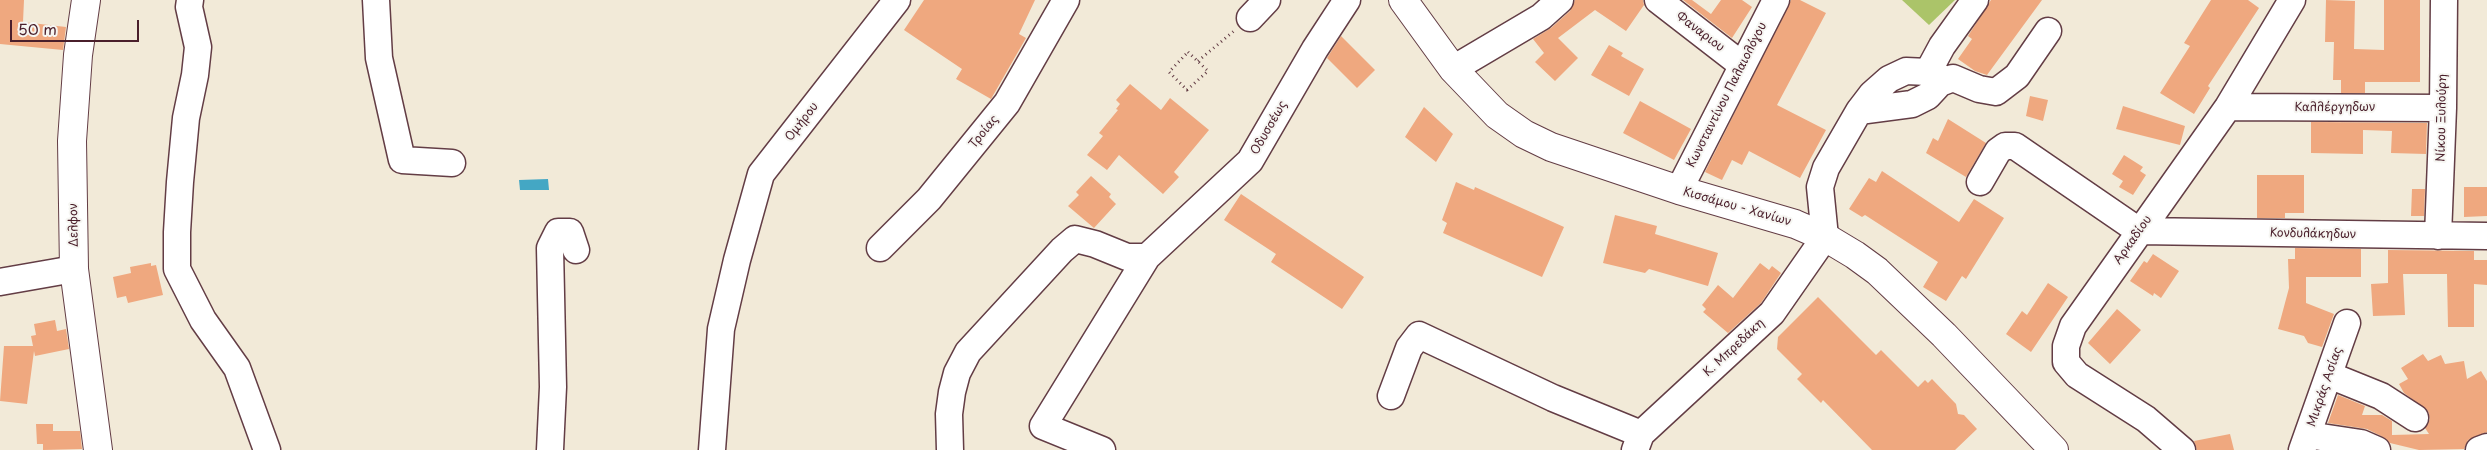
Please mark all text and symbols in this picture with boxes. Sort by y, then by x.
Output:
street label: Φαναριου [1673,9,1727,55]
scale bar [12,10,141,42]
text: 50 m [18,17,57,40]
street label: Κωνσταντίνου Παλαιολόγου [1684,20,1770,170]
street label: Νίκου Ξυλούρη [2434,74,2450,162]
street label: Οδυσσέως [1248,98,1290,158]
street label: Ομήρου [782,100,822,144]
street label: Καλλέργηδων [2295,101,2375,115]
street label: Τροίας [966,113,1002,151]
street label: Κισσάμου - Χανίων [1681,185,1793,229]
street label: Δελφον [66,203,82,247]
street label: Αρκαδίου [2111,213,2155,267]
street label: Κονδυλάκηδων [2269,226,2357,242]
street label: Κ. Μπρεδάκη [1700,316,1768,380]
street label: Μικράς Ασίας [2305,345,2345,429]

